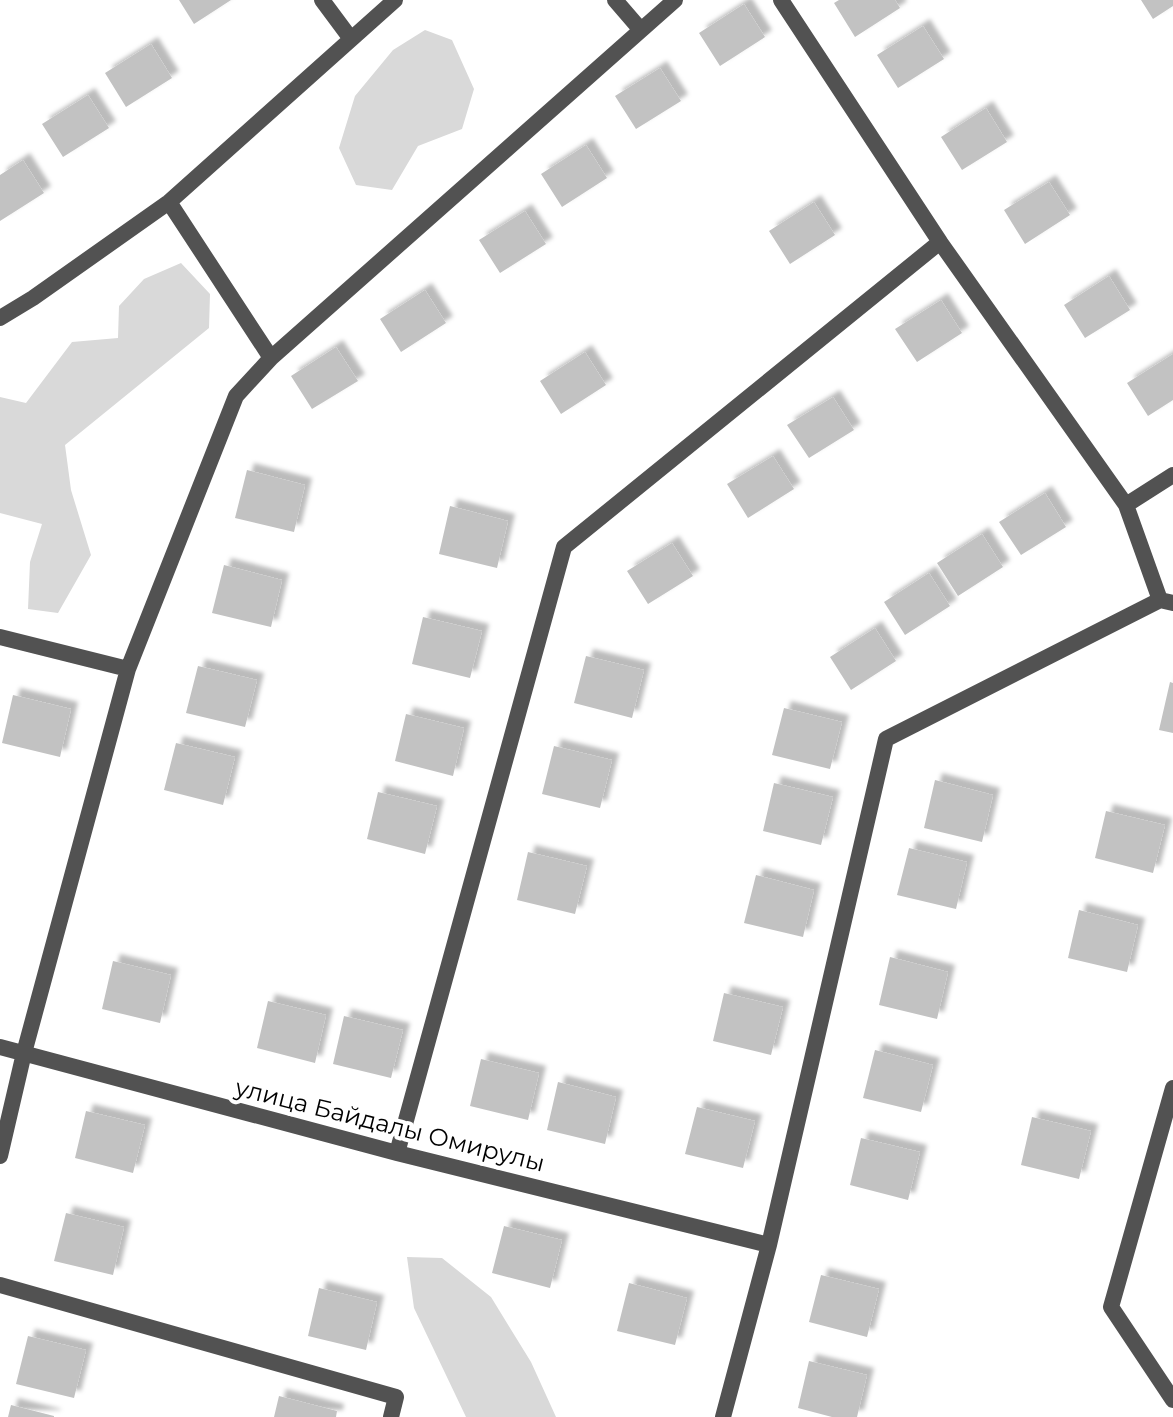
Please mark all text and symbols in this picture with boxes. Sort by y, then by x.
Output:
street label: улица Байдалы Омирулы [231,1072,548,1178]

